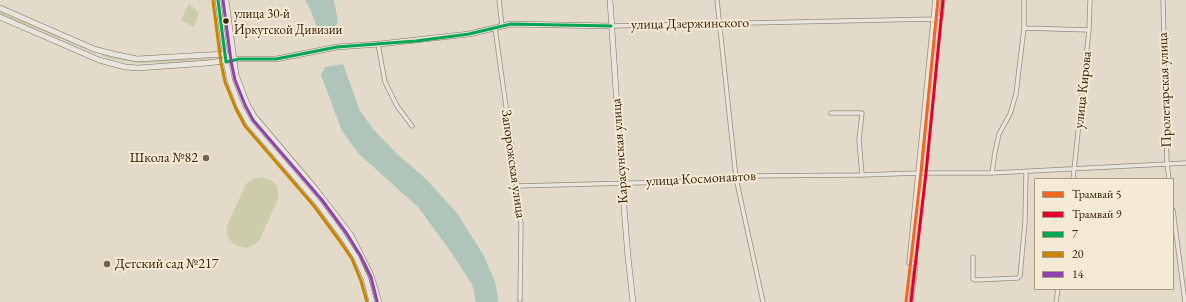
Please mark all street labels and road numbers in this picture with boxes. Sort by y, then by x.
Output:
street label: улица Дзержинского [631,15,749,33]
street label: Пролетарская улица [1155,32,1175,148]
street label: улица Кирова [1071,50,1095,130]
street label: Карасунская улица [608,98,632,204]
street label: Запорожская улица [497,109,529,219]
street label: улица Космонавтов [646,168,756,190]

